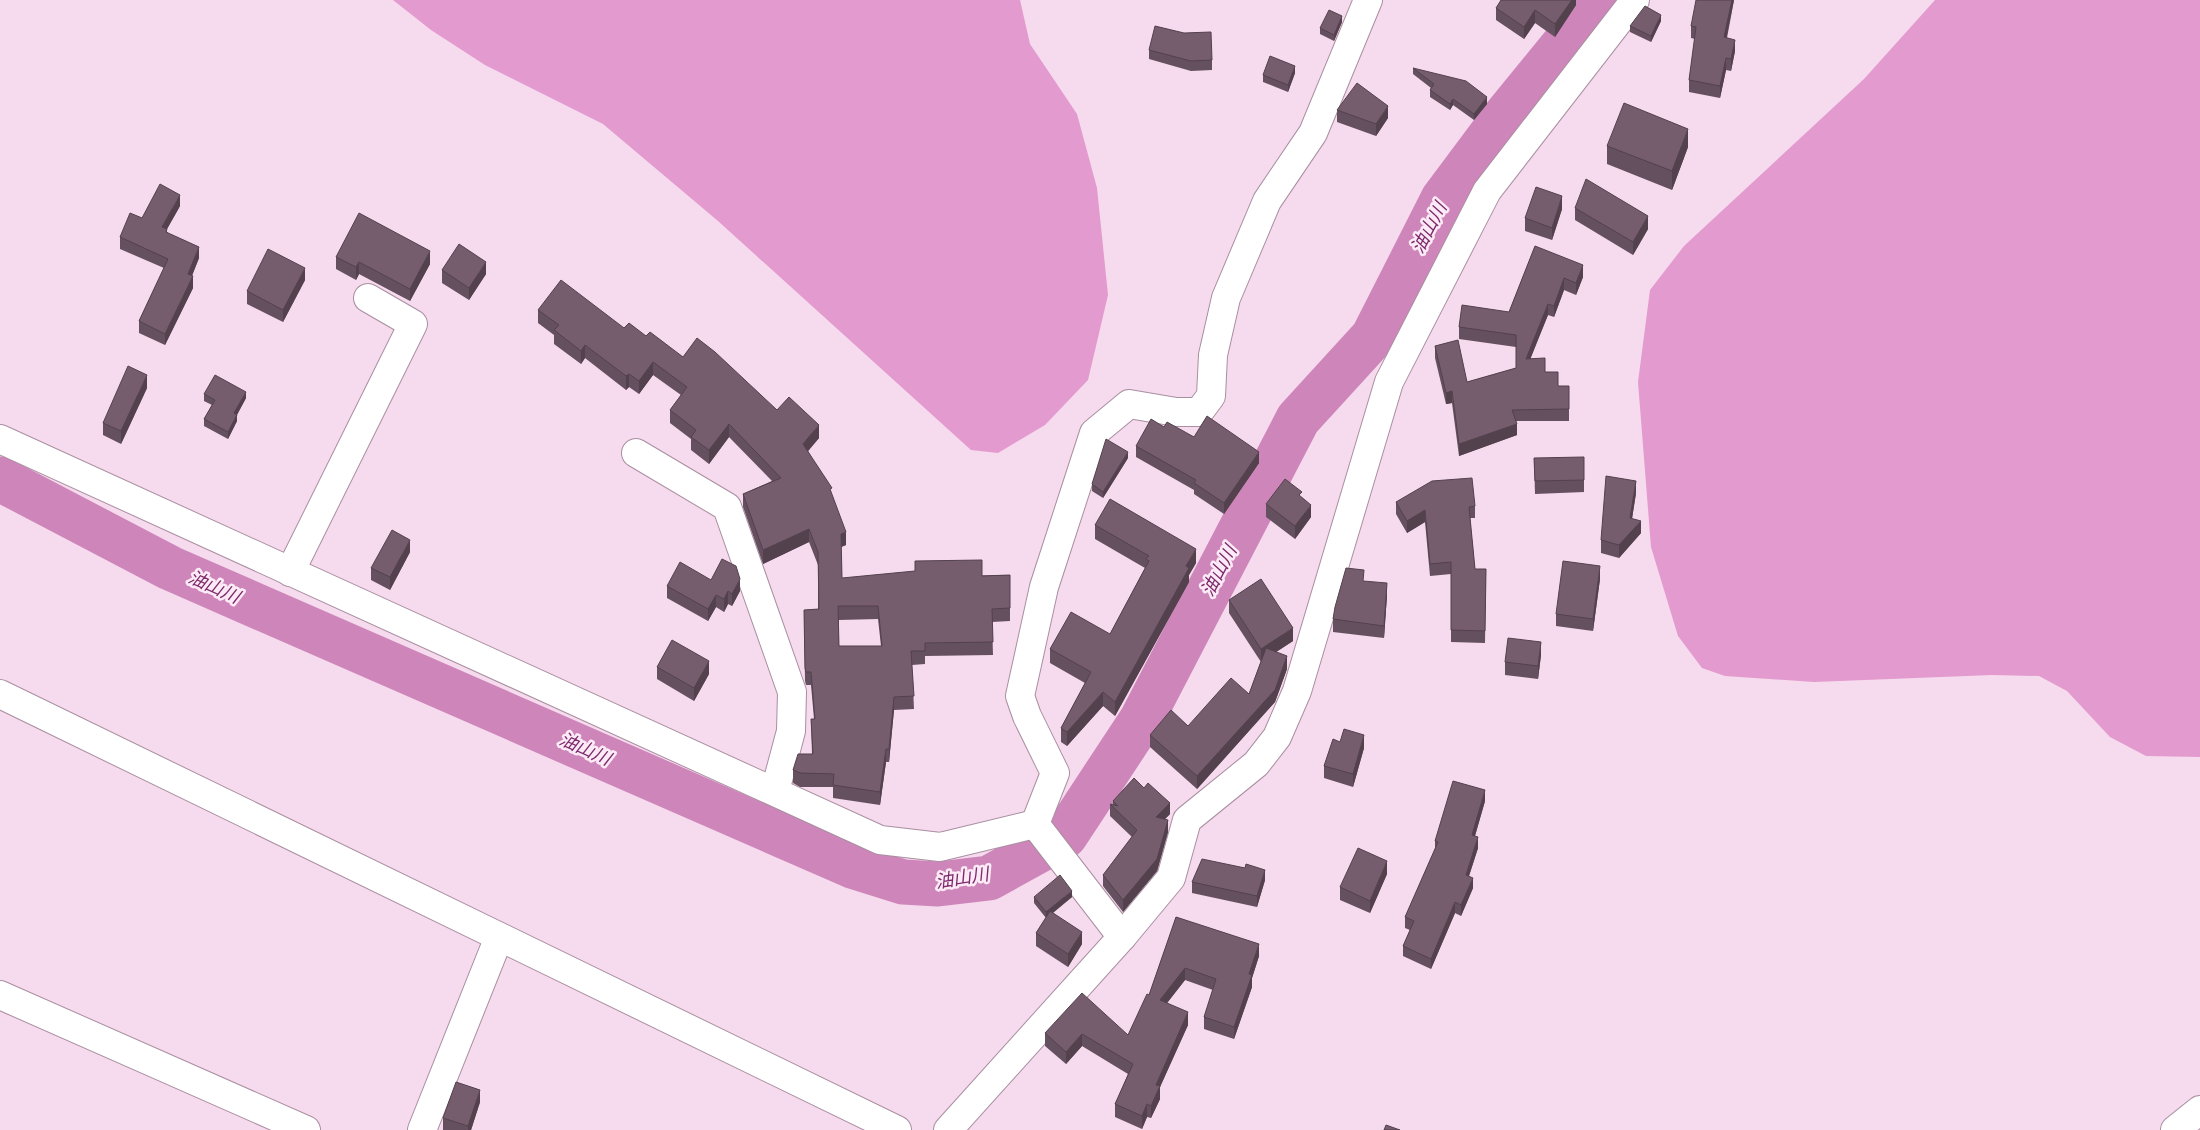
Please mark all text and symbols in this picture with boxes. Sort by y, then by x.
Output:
water label: 油山川 [1407,197,1452,257]
water label: 油山川 [1197,540,1242,600]
water label: 油山川 [185,566,245,609]
water label: 油山川 [556,728,616,771]
water label: 油山川 [934,863,992,893]

